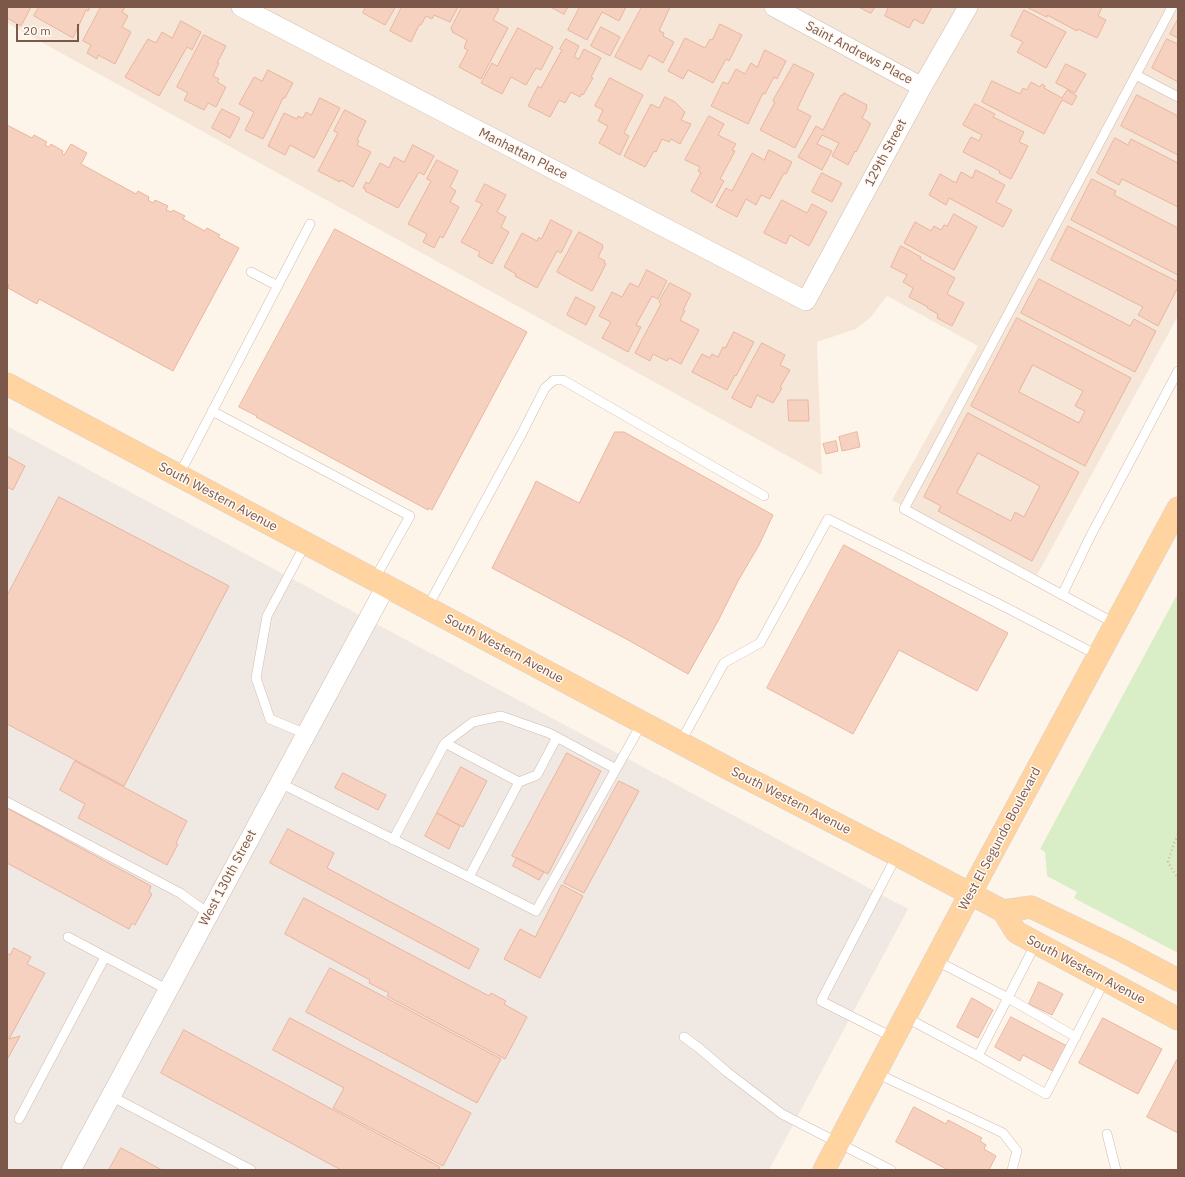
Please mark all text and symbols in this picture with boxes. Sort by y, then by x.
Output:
scale bar [18,16,81,42]
street label: Saint Andrews Place [803,18,915,88]
text: 20 m [23,23,51,38]
street label: 129th Street [862,117,910,189]
street label: Manhattan Place [476,125,570,183]
street label: South Western Avenue [156,459,280,535]
street label: South Western Avenue [442,611,566,687]
street label: South Western Avenue [729,764,853,838]
street label: West El Segundo Boulevard [956,765,1044,913]
street label: West 130th Street [196,827,260,929]
street label: South Western Avenue [1024,932,1148,1008]

